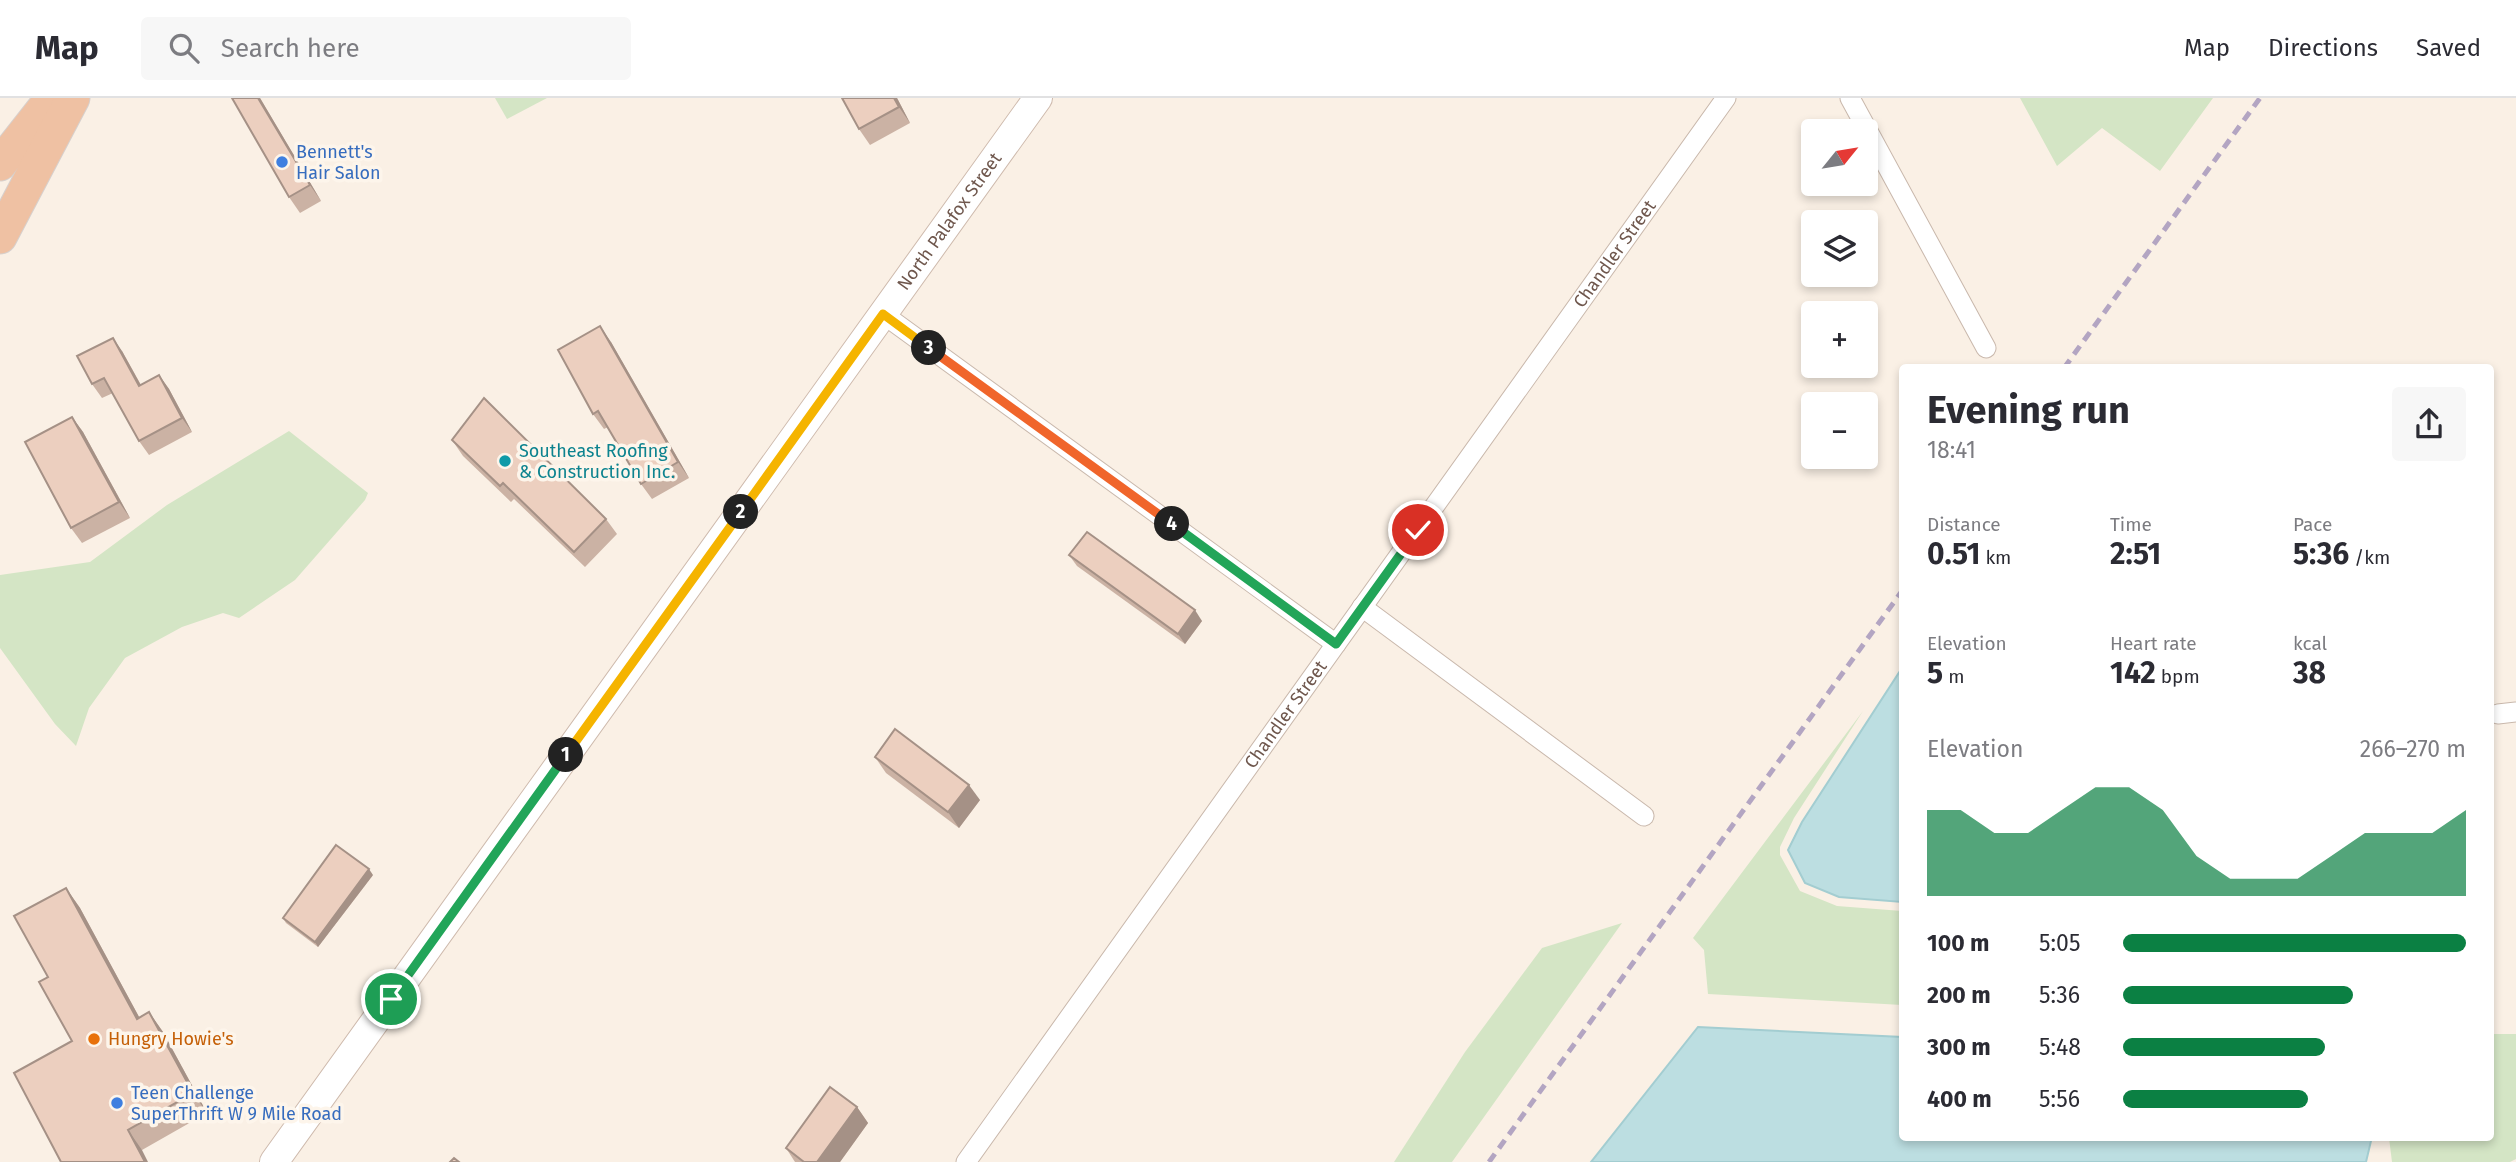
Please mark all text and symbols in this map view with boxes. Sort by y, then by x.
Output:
search box [141,17,631,80]
text: Map [35,28,99,68]
icon: search [165,29,203,67]
text: Search here [221,33,360,64]
text: Map [2184,34,2230,62]
text: Directions [2268,34,2378,62]
text: Saved [2416,34,2481,62]
north arrow [1801,119,1878,196]
map controls [1801,119,1878,469]
place label: Bennett's Hair Salon [296,141,381,184]
street label: North Palafox Street [893,148,1007,295]
marker: Bennett's Hair Salon [274,154,290,170]
street label: Chandler Street [1569,195,1661,312]
button: layers [1801,210,1878,287]
button: + [1801,301,1878,378]
pin: 3 [912,330,946,366]
text: 3 [924,336,933,359]
text: Evening run [1927,387,2130,433]
button: share [2392,387,2466,461]
button: − [1801,392,1878,469]
text: 18:41 [1927,436,1976,464]
place label: Southeast Roofing & Construction Inc. [519,440,675,483]
marker: Southeast Roofing & Construction Inc. [497,453,513,469]
pin: 2 [724,494,758,530]
text: 2 [736,500,745,523]
pin [1388,500,1448,560]
pin: 4 [1154,506,1190,542]
icon: check [1399,511,1437,549]
text: 4 [1166,512,1177,535]
text: Distance [1927,513,2001,536]
text: Time [2110,513,2152,536]
text: Pace [2293,513,2332,536]
text: 0.51 [1927,536,1980,572]
text: 2:51 [2110,536,2161,572]
text: 5:36 [2293,536,2349,572]
text: km [1980,546,2011,569]
text: /km [2349,546,2390,569]
text: Elevation [1927,632,2007,655]
text: Heart rate [2110,632,2197,655]
text: kcal [2293,632,2327,655]
text: 5 [1927,655,1943,691]
text: 142 [2110,655,2156,691]
text: 38 [2293,655,2326,691]
street label: Chandler Street [1240,656,1332,773]
text: m [1943,665,1964,688]
text: bpm [2156,665,2200,688]
text: Elevation [1927,735,2023,763]
text: 266–270 m [2360,735,2466,763]
pin: 1 [548,738,584,772]
text: 1 [561,743,570,766]
text: 100 m [1927,929,1989,957]
text: 5:05 [2039,929,2080,957]
pin [361,969,421,1029]
icon: arrive [372,980,410,1018]
text: 200 m [1927,981,1991,1009]
text: 5:36 [2039,981,2080,1009]
place label: Hungry Howie's [108,1028,234,1050]
marker: Hungry Howie's [86,1031,102,1047]
text: 300 m [1927,1033,1991,1061]
text: 5:48 [2039,1033,2081,1061]
place label: Teen Challenge SuperThrift W 9 Mile Road [131,1082,342,1125]
text: 400 m [1927,1085,1992,1113]
text: 5:56 [2039,1085,2080,1113]
marker: Teen Challenge SuperThrift W 9 Mile Road [109,1095,125,1111]

